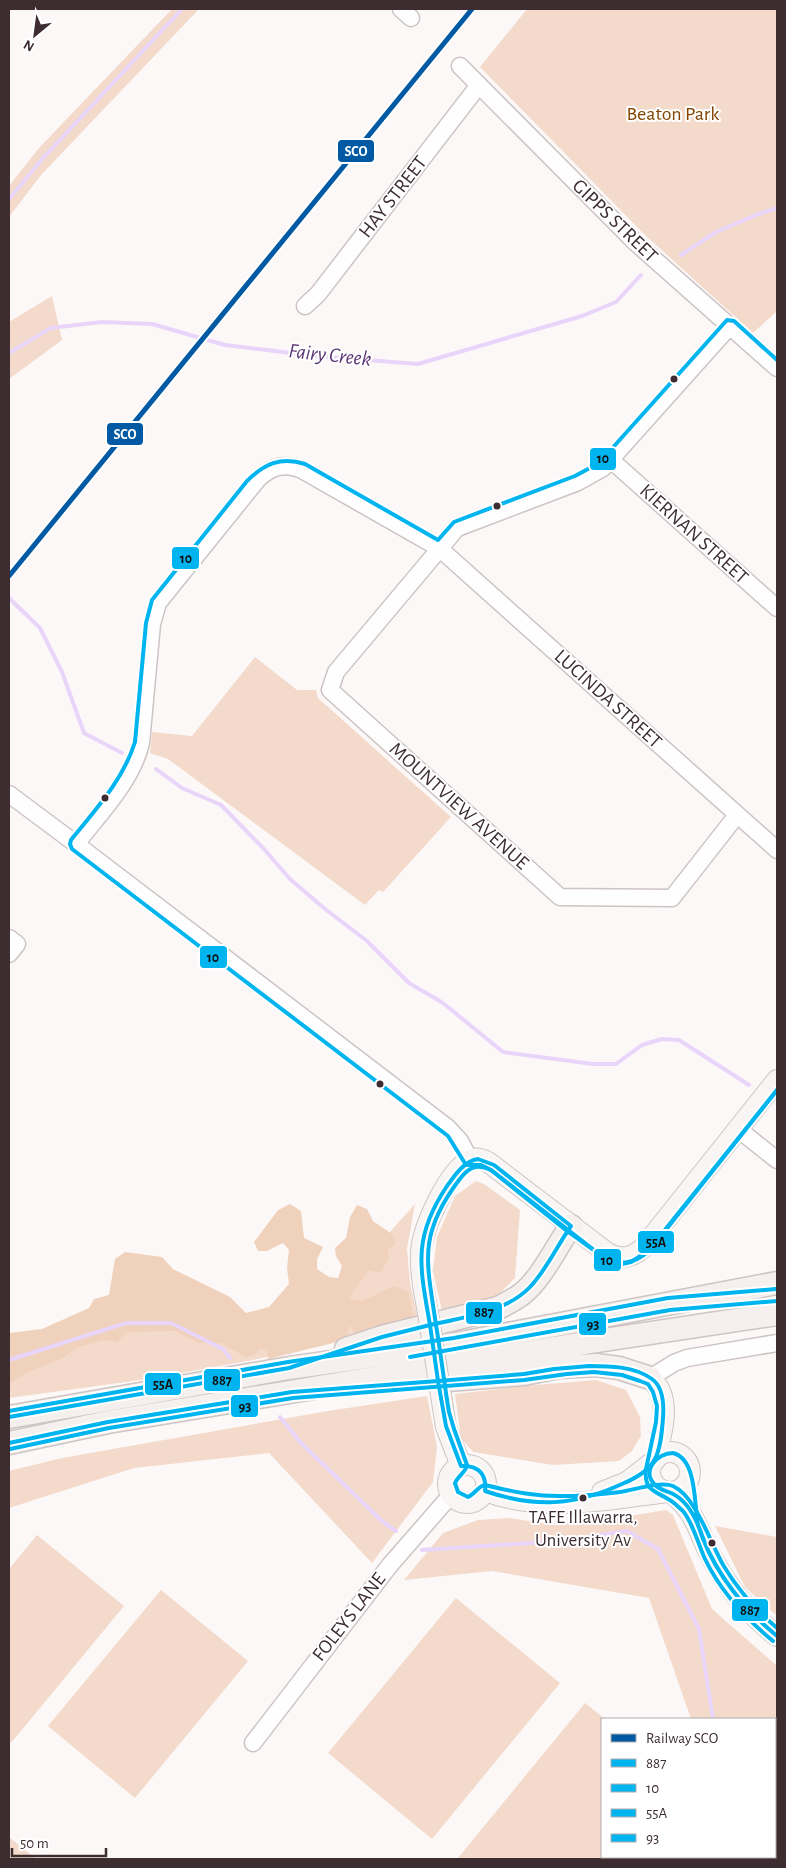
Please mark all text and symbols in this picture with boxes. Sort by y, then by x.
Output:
north arrow [10,10,60,60]
text: N [22,37,37,54]
park label: Beaton Park [627,104,719,124]
line badge: SCO [337,139,375,163]
text: SCO [344,145,368,159]
street label: HAY STREET [355,152,431,241]
street label: GIPPS STREET [568,176,662,267]
water label: Fairy Creek [288,340,373,370]
unlabelled marker [669,374,679,384]
line badge: SCO [106,422,144,446]
text: SCO [113,428,137,442]
line badge: 10 [589,447,617,471]
text: 10 [597,452,609,466]
street label: KIERNAN STREET [636,480,752,588]
unlabelled marker [492,501,502,511]
line badge: 10 [171,546,200,570]
text: 10 [180,552,192,566]
street label: LUCINDA STREET [550,646,666,752]
street label: MOUNTVIEW AVENUE [386,739,533,874]
unlabelled marker [100,793,110,803]
line badge: 10 [199,945,228,969]
text: 10 [207,951,219,965]
unlabelled marker [375,1079,385,1089]
line badge: 55A [637,1230,675,1254]
text: 55A [646,1236,667,1250]
line badge: 10 [593,1248,622,1272]
text: 10 [601,1254,613,1268]
line badge: 887 [465,1301,503,1325]
text: 887 [474,1306,494,1320]
line badge: 93 [578,1312,607,1336]
text: 93 [587,1318,599,1332]
line badge: 887 [203,1368,241,1392]
line badge: 55A [144,1372,182,1396]
text: 887 [212,1374,232,1388]
text: 55A [153,1378,174,1392]
line badge: 93 [230,1394,259,1418]
text: 93 [239,1400,251,1414]
marker: TAFE Illawarra, University Av [578,1493,588,1503]
place label: TAFE Illawarra, University Av [528,1508,638,1550]
unlabelled marker [707,1538,717,1548]
street label: FOLEYS LANE [309,1569,390,1665]
line badge: 887 [731,1598,769,1622]
text: 887 [740,1604,760,1618]
legend [601,1718,776,1858]
text: Railway SCO [646,1731,718,1746]
text: 887 [646,1756,666,1771]
text: 10 [646,1781,659,1796]
text: 55A [646,1806,668,1821]
scale bar [12,1826,106,1858]
text: 93 [646,1831,659,1846]
text: 50 m [20,1836,49,1851]

